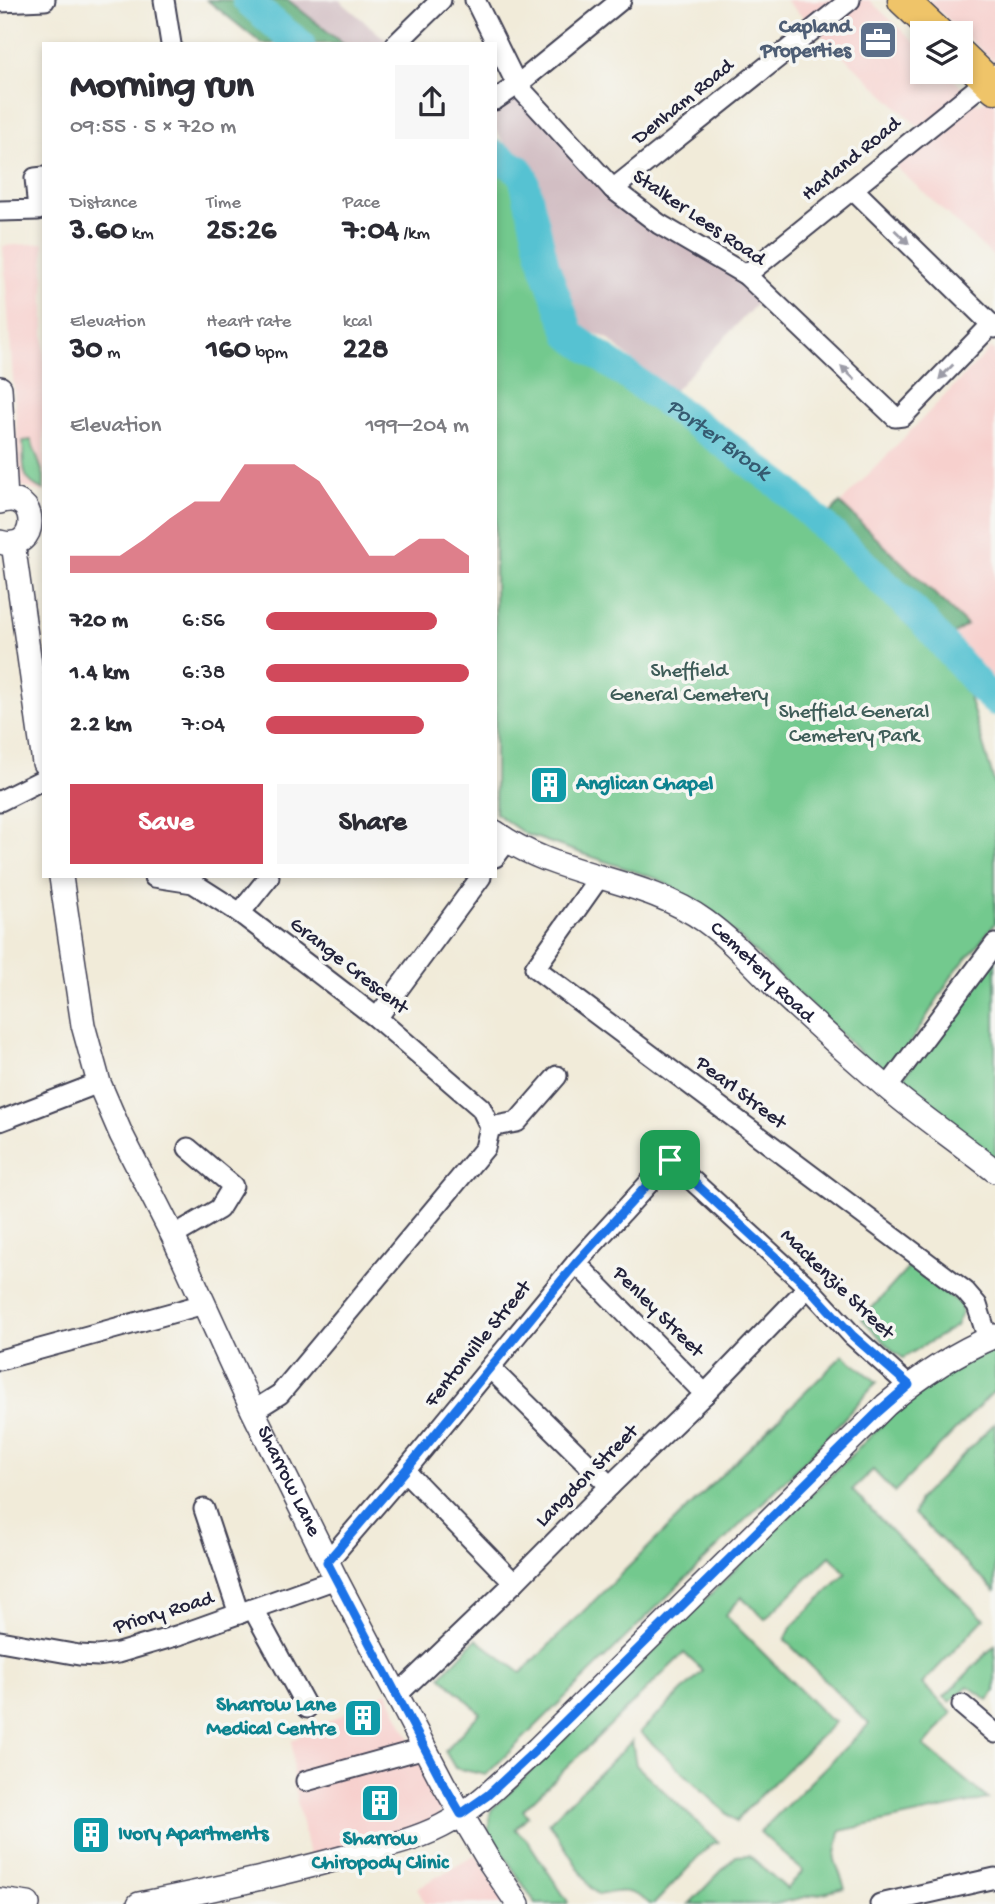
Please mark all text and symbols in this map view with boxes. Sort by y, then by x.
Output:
place label: Capland Properties [760,16,854,65]
office icon: Capland Properties [857,19,899,61]
map controls [910,21,973,84]
button: layers [910,21,973,84]
street label: Denham Road [627,53,741,153]
button: share [395,65,469,139]
text: Morning run [70,66,254,110]
street label: Harland Road [797,111,908,208]
text: 09:55 · 5 × 720 m [70,114,236,141]
street label: Stalker Lees Road [627,165,771,274]
text: Distance [70,192,137,215]
text: Time [206,192,241,215]
text: Pace [343,192,380,215]
text: 3.60 [70,215,127,250]
text: 25:26 [206,215,276,250]
text: 7:04 [343,215,399,250]
text: km [127,223,154,246]
text: /km [399,223,430,246]
one-way arrow [893,228,909,245]
text: Elevation [70,311,146,334]
text: Heart rate [206,311,291,334]
text: kcal [343,311,372,334]
text: 30 [70,334,103,369]
text: 160 [206,334,251,369]
text: 228 [343,334,389,369]
text: m [103,342,121,365]
text: bpm [251,342,288,365]
one-way arrow [938,363,954,380]
one-way arrow [840,365,857,381]
water label: Porter Brook [661,393,777,488]
text: Elevation [70,413,161,440]
text: 199–204 m [366,413,469,440]
text: 720 m [70,608,128,635]
text: 6:56 [182,608,225,635]
text: 1.4 km [70,660,129,687]
text: 6:38 [182,660,225,687]
park label: Sheffield General Cemetery [610,660,768,709]
park label: Sheffield General Cemetery Park [779,701,929,750]
text: 2.2 km [70,712,132,739]
text: 7:04 [182,712,225,739]
building icon: Anglican Chapel [528,764,570,806]
place label: Anglican Chapel [575,773,714,798]
button: Save [70,784,263,864]
button: Share [277,784,469,864]
street label: Grange Crescent [284,913,414,1023]
street label: Cemetery Road [704,916,820,1030]
street label: Pearl Street [689,1051,792,1138]
pin [640,1130,700,1190]
icon: arrive [651,1141,689,1179]
street label: Mackenzie Street [774,1224,900,1347]
street label: Penley Street [605,1261,710,1366]
street label: Fentonville Street [420,1275,539,1414]
street label: Langdon Street [531,1419,646,1534]
street label: Sharrow Lane [250,1422,326,1542]
street label: Priory Road [110,1586,219,1641]
place label: Sharrow Lane Medical Centre [206,1694,337,1743]
building icon: Sharrow Lane Medical Centre [342,1697,384,1739]
building icon: Sharrow Chiropody Clinic [359,1782,401,1824]
building icon: Ivory Apartments [70,1814,112,1856]
place label: Ivory Apartments [118,1823,270,1848]
place label: Sharrow Chiropody Clinic [311,1828,450,1877]

